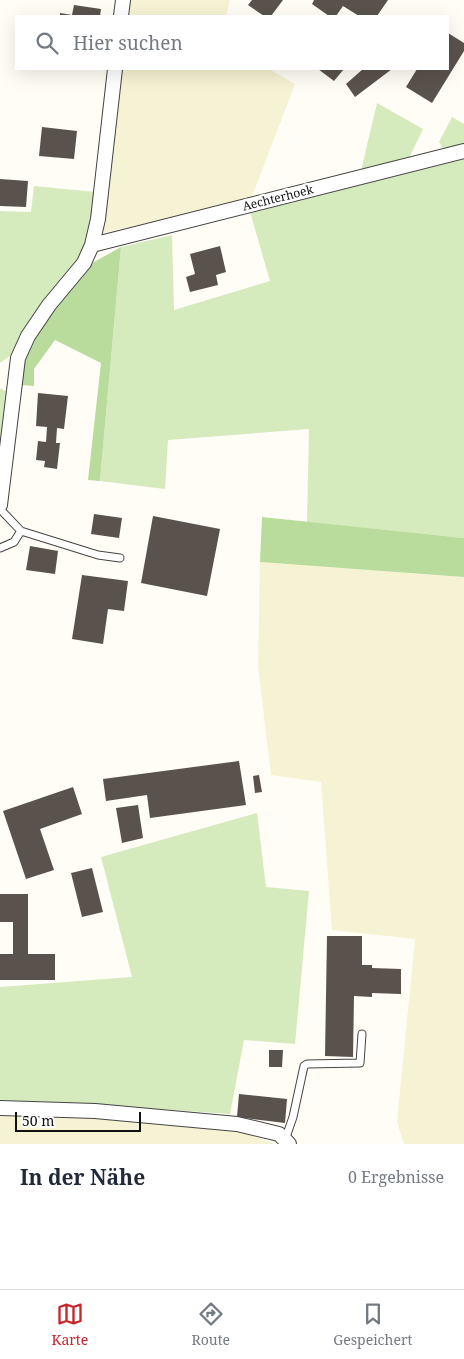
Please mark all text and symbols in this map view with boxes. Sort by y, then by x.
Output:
search box [15,15,449,70]
icon: search [33,29,61,57]
text: Hier suchen [73,30,183,56]
street label: Aechterhoek [241,180,316,215]
scale bar [15,1109,141,1132]
text: 50 m [22,1111,55,1130]
text: In der Nähe [20,1163,145,1191]
text: 0 Ergebnisse [348,1166,444,1188]
tab: Karte [52,1300,88,1349]
tab: Route [191,1300,230,1349]
tab: Gespeichert [333,1300,412,1349]

